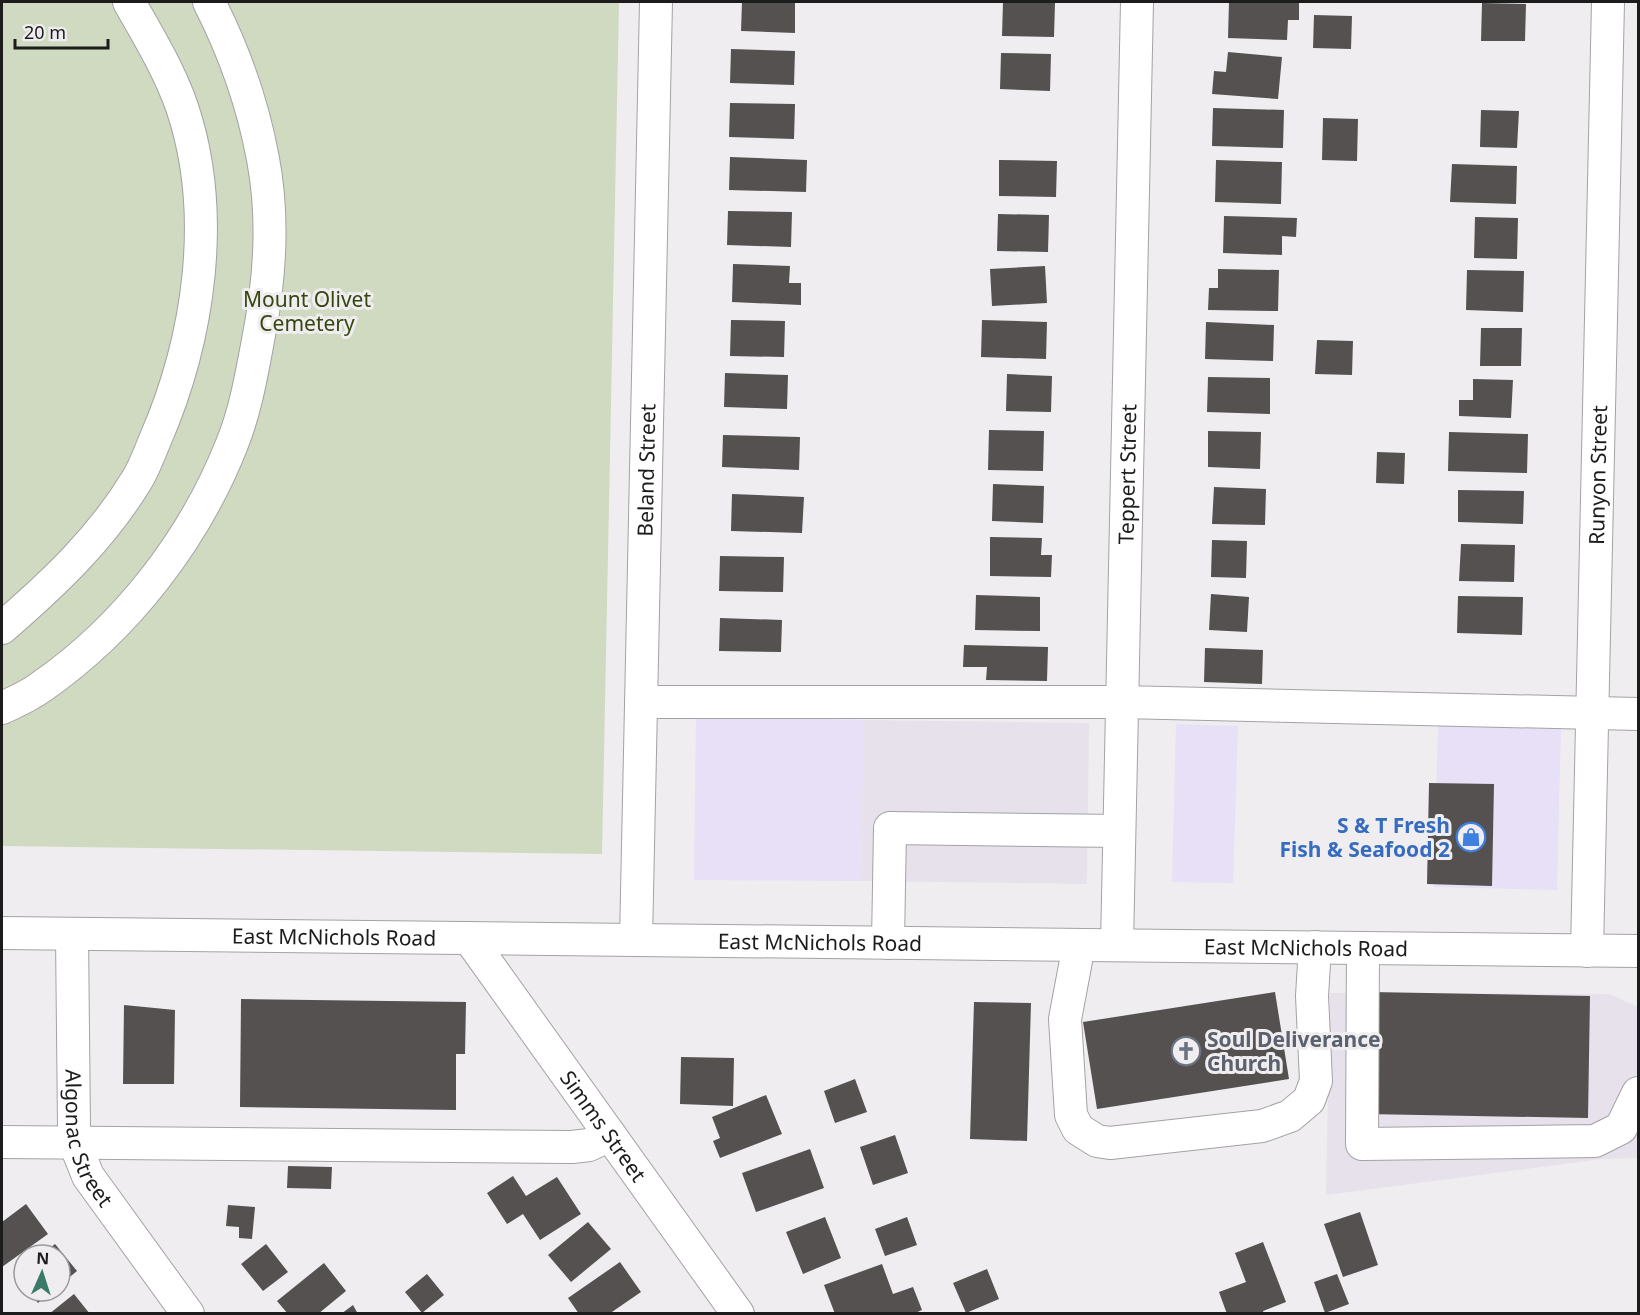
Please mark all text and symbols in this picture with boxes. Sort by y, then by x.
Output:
scale bar [15,12,108,50]
text: 20 m [24,20,66,44]
park label: Mount Olivet Cemetery [243,285,371,337]
street label: Beland Street [631,403,661,537]
street label: Teppert Street [1112,403,1142,545]
street label: Runyon Street [1582,405,1613,545]
place label: S & T Fresh Fish & Seafood 2 [1280,811,1450,863]
shop icon: S & T Fresh Fish & Seafood 2 [1455,821,1487,853]
street label: East McNichols Road [232,922,436,952]
street label: East McNichols Road [718,927,922,957]
street label: East McNichols Road [1204,932,1408,962]
place label: Soul Deliverance Church [1207,1025,1381,1077]
church icon: Soul Deliverance Church [1170,1035,1202,1067]
street label: Simms Street [554,1065,653,1187]
street label: Algonac Street [59,1069,120,1212]
north arrow [12,1243,72,1303]
text: N [36,1247,50,1269]

